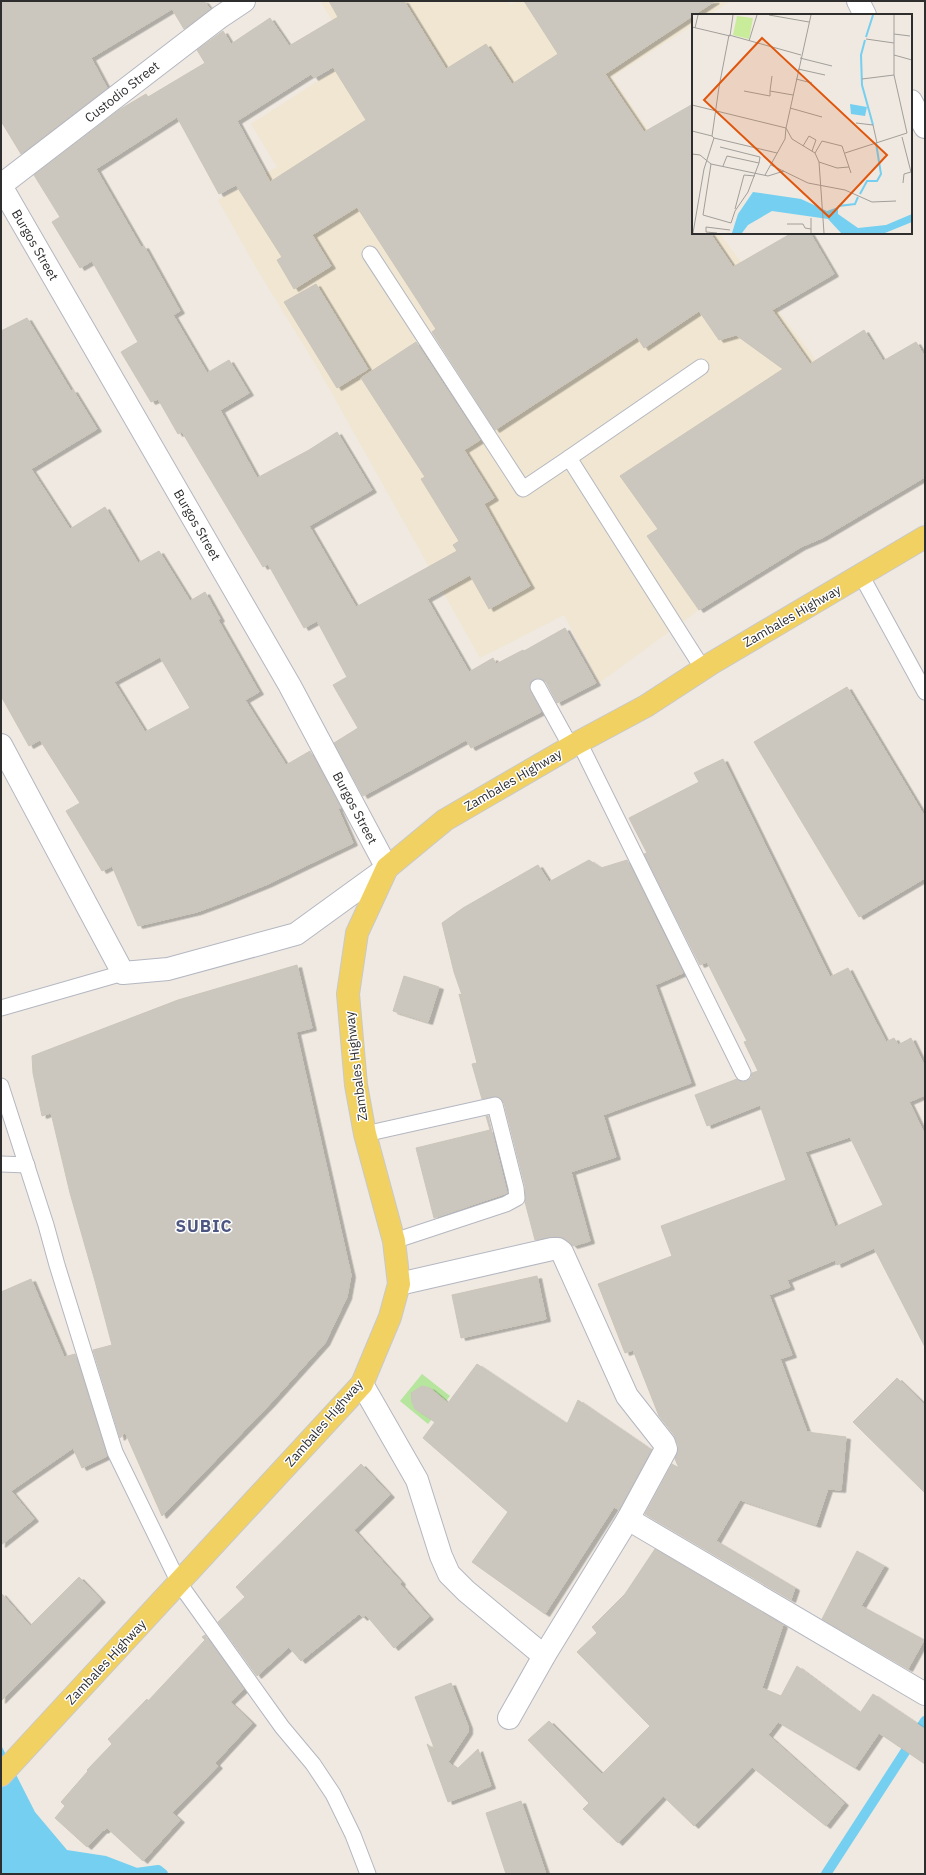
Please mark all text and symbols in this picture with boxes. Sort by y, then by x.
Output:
inset map [692,14,912,234]
street label: Custodio Street [81,58,163,126]
street label: Burgos Street [8,206,62,284]
street label: Burgos Street [170,486,224,564]
street label: Zambales Highway [740,581,844,651]
street label: Zambales Highway [461,745,565,815]
street label: Burgos Street [329,769,381,847]
street label: Zambales Highway [341,1010,371,1122]
district label: SUBIC [175,1215,233,1237]
street label: Zambales Highway [281,1375,367,1470]
street label: Zambales Highway [62,1616,150,1708]

